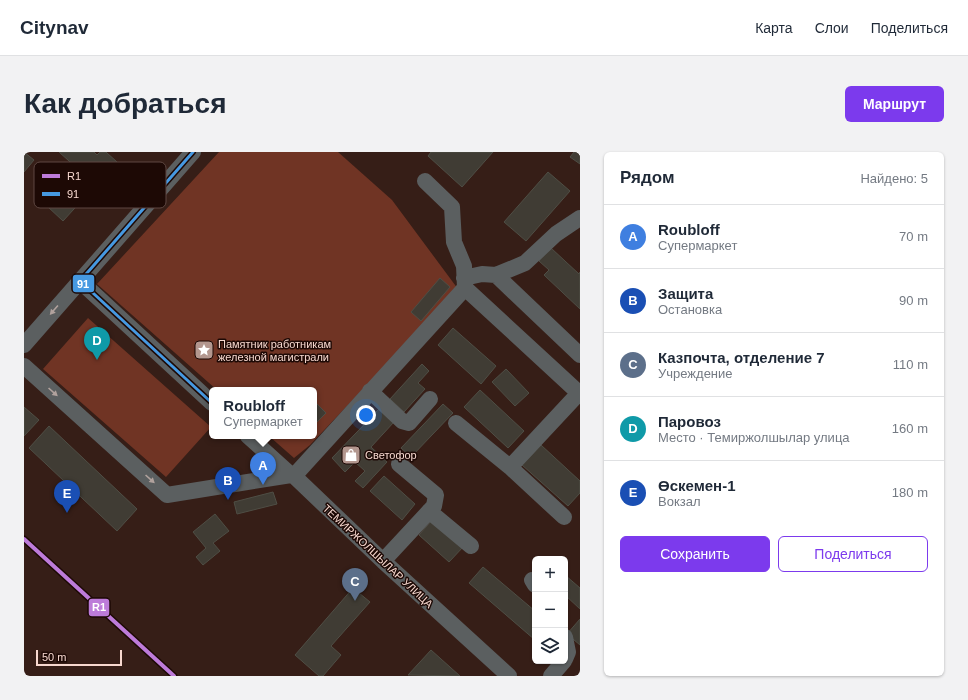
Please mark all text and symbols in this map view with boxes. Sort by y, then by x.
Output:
text: Citynav [20,17,89,38]
text: Карта [755,20,793,36]
text: Слои [815,20,849,36]
text: Поделиться [871,20,948,36]
button: Маршрут [845,86,944,122]
text: Как добраться [24,88,226,119]
legend [34,162,166,208]
text: Рядом [620,168,675,187]
text: R1 [67,170,81,182]
text: Найдено: 5 [860,171,928,186]
text: 91 [67,188,79,200]
text: Roubloff [658,221,720,238]
text: A [628,229,638,244]
text: 70 m [899,229,928,244]
text: Супермаркет [658,238,737,253]
line badge: 91 [72,274,95,293]
text: 91 [77,278,89,290]
text: Защита [658,285,713,302]
text: B [628,293,638,308]
text: 90 m [899,293,928,308]
text: Остановка [658,302,722,317]
one-way arrow [50,305,59,315]
pin: D [84,327,110,360]
place label: Памятник работникам железной магистрали [218,338,331,363]
place icon: Памятник работникам железной магистрали [193,339,215,361]
text: Казпочта, отделение 7 [658,349,825,366]
text: C [628,357,638,372]
text: 110 m [893,357,928,372]
text: Учреждение [658,366,733,381]
one-way arrow [48,387,58,397]
popup [209,387,317,439]
text: Roubloff [223,397,285,414]
your location [356,405,376,425]
text: Паровоз [658,413,721,430]
text: Супермаркет [223,414,303,429]
text: D [628,421,638,436]
text: 160 m [892,421,928,436]
text: Место · Темиржолшылар улица [658,430,850,445]
shop icon: Светофор [340,444,362,466]
place label: Светофор [365,449,417,461]
pin: A [250,452,276,485]
pin: B [215,467,241,500]
one-way arrow [145,474,154,483]
text: Өскемен-1 [658,477,736,494]
pin: E [54,480,80,513]
text: E [629,485,637,500]
text: 180 m [892,485,928,500]
text: Вокзал [658,494,701,509]
street label: ТЕМИРЖОЛШЫЛАР УЛИЦА [321,502,436,611]
button: Сохранить [620,536,770,572]
button: Поделиться [778,536,928,572]
map controls [532,556,568,664]
button: + [532,556,568,592]
pin: C [342,568,368,601]
button: − [532,592,568,628]
line badge: R1 [88,598,110,617]
text: R1 [92,601,106,613]
button: layers [532,628,568,664]
scale bar [36,648,122,667]
text: 50 m [42,651,66,663]

